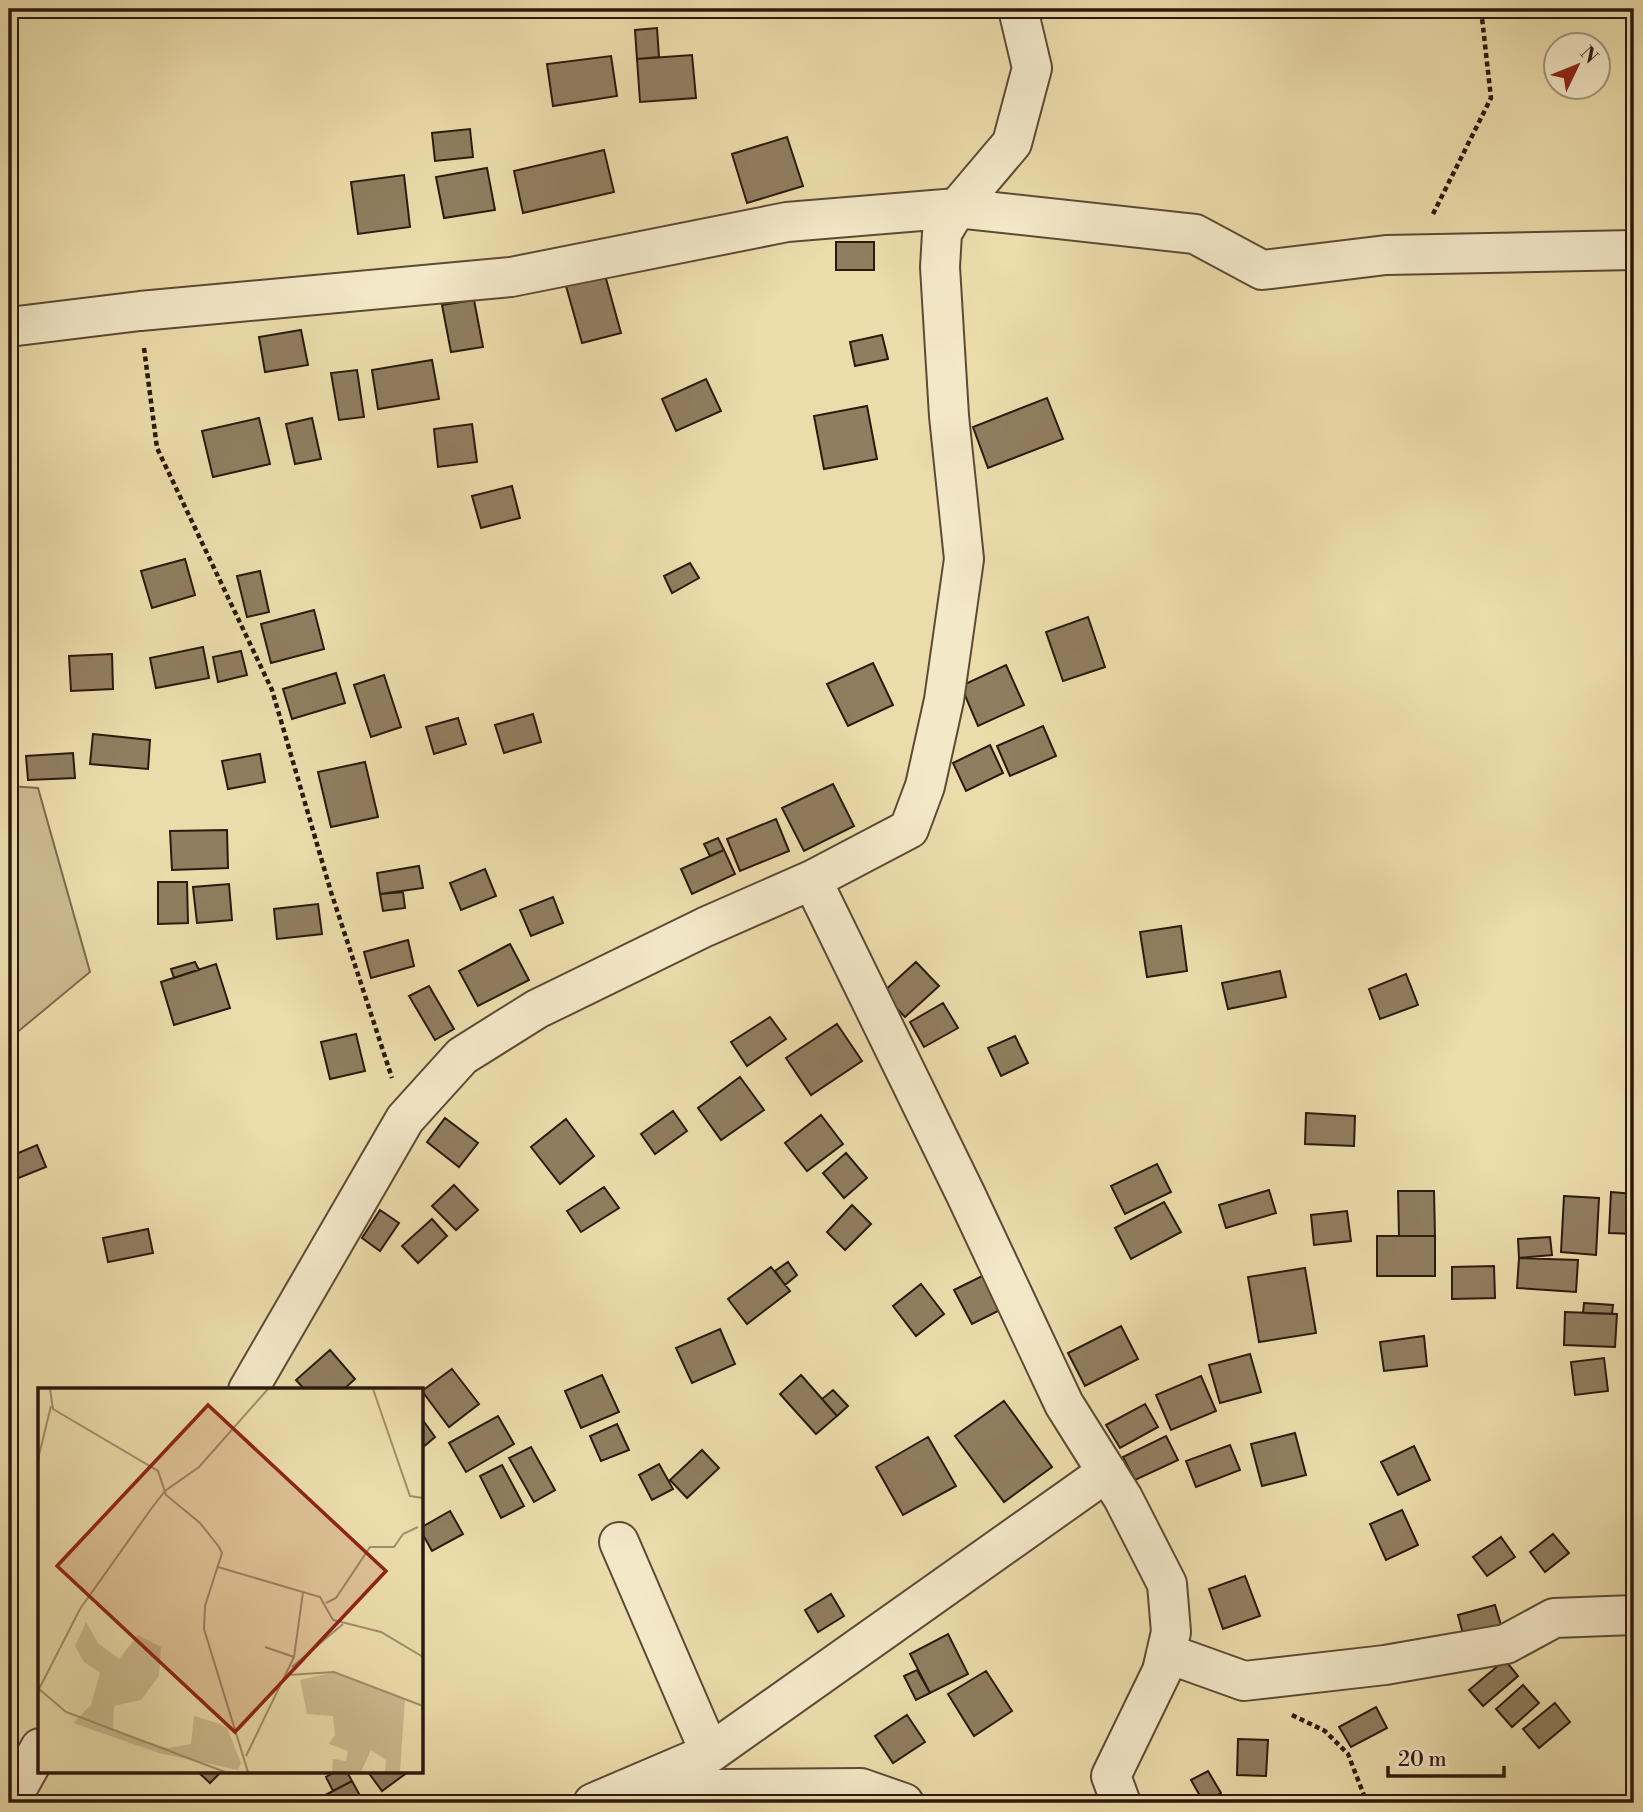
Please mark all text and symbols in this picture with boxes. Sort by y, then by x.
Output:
north arrow [1542,32,1612,102]
text: N [1575,41,1603,69]
inset map [38,1388,424,1773]
scale bar [1388,1735,1503,1779]
text: 20 m [1398,1747,1447,1773]

